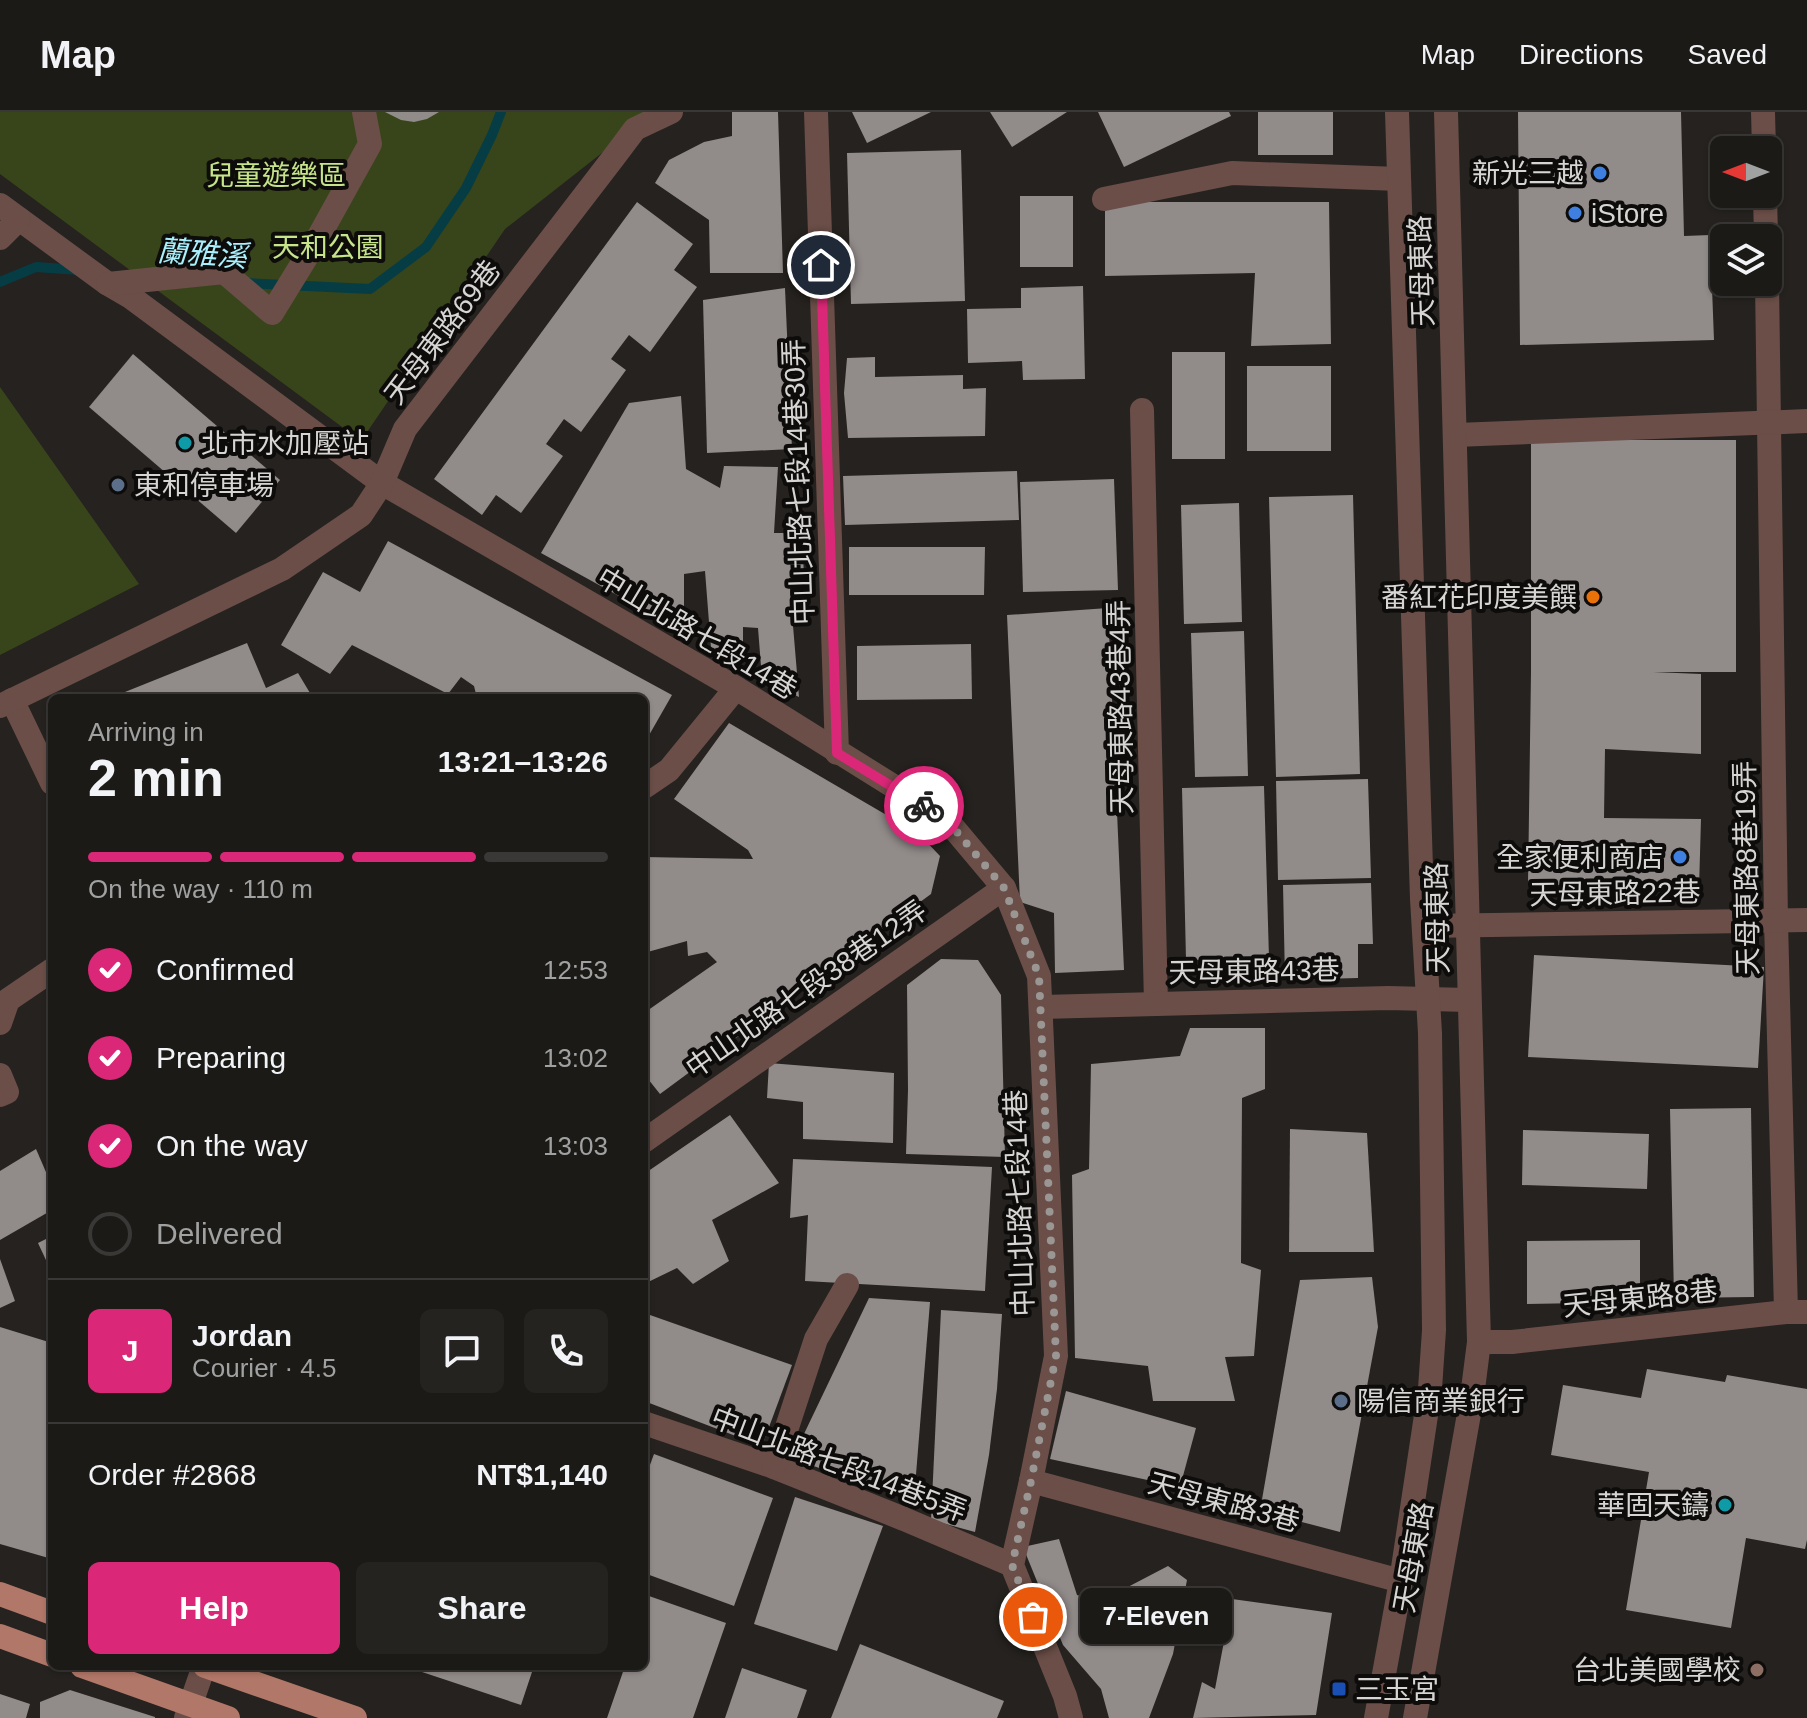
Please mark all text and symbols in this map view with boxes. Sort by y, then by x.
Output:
text: Map [40,34,116,76]
text: Map [1421,39,1475,70]
text: Directions [1519,39,1644,70]
text: Saved [1688,39,1767,70]
north arrow [1710,136,1782,208]
map controls [1710,136,1782,296]
place label: 新光三越 [1472,158,1584,189]
park label: 兒童遊樂區 [206,160,346,191]
marker: 新光三越 [1591,164,1609,182]
place label: iStore [1591,198,1664,229]
marker: iStore [1566,204,1584,222]
street label: 天母東路 [1404,214,1439,327]
button: layers [1710,224,1782,296]
pin [787,231,855,299]
park label: 天和公園 [272,232,384,263]
water label: 蘭雅溪 [156,234,252,273]
icon: home [799,243,843,287]
street label: 天母東路69巷 [379,255,506,410]
street label: 中山北路七段14巷30弄 [778,338,819,626]
place label: 北市水加壓站 [201,428,369,459]
marker: 北市水加壓站 [176,434,194,452]
place label: 東和停車場 [134,470,274,501]
marker: 東和停車場 [109,476,127,494]
street label: 中山北路七段14巷 [591,562,802,705]
place label: 番紅花印度美饌 [1381,582,1577,613]
marker: 番紅花印度美饌 [1584,588,1602,606]
street label: 天母東路43巷4弄 [1103,599,1138,815]
text: Arriving in [88,717,204,747]
text: 13:21–13:26 [438,745,608,778]
text: 2 min [88,749,224,807]
street label: 天母東路8巷19弄 [1729,760,1764,976]
courier [884,766,964,846]
icon: bike [902,784,946,828]
place label: 全家便利商店 [1496,842,1664,873]
marker: 全家便利商店 [1671,848,1689,866]
street label: 天母東路 [1421,862,1454,974]
text: On the way · 110 m [88,874,313,904]
street label: 天母東路22巷 [1529,877,1701,910]
street label: 中山北路七段38巷12弄 [680,895,932,1084]
icon: check [88,948,132,992]
text: Confirmed [156,953,294,986]
text: 12:53 [543,955,608,985]
street label: 天母東路43巷 [1168,955,1340,988]
icon: check [88,1036,132,1080]
text: Preparing [156,1041,286,1074]
text: 13:02 [543,1043,608,1073]
street label: 中山北路七段14巷 [1000,1089,1039,1317]
icon: check [88,1124,132,1168]
text: On the way [156,1129,308,1162]
text: 13:03 [543,1131,608,1161]
text: Delivered [156,1217,283,1250]
street label: 天母東路8巷 [1561,1275,1719,1322]
button: chat [420,1309,504,1393]
button: phone [524,1309,608,1393]
text: Jordan [192,1319,292,1352]
text: J [122,1334,138,1367]
text: Courier · 4.5 [192,1353,337,1383]
place label: 陽信商業銀行 [1357,1386,1525,1417]
marker: 陽信商業銀行 [1332,1392,1350,1410]
street label: 中山北路七段14巷5弄 [707,1401,971,1527]
text: Order #2868 [88,1458,256,1491]
text: NT$1,140 [476,1458,608,1491]
street label: 天母東路3巷 [1145,1467,1303,1538]
place label: 華固天鑄 [1597,1490,1709,1521]
marker: 華固天鑄 [1716,1496,1734,1514]
street label: 天母東路 [1389,1499,1438,1615]
button: Help [88,1562,340,1654]
button: Share [356,1562,608,1654]
pin [999,1583,1067,1651]
callout: 7-Eleven [1081,1589,1233,1645]
icon: bag [1011,1595,1055,1639]
text: 7-Eleven [1103,1601,1209,1631]
place label: 台北美國學校 [1573,1655,1741,1686]
marker: 台北美國學校 [1748,1661,1766,1679]
place label: 三玉宮 [1355,1674,1439,1705]
marker: 三玉宮 [1330,1680,1348,1698]

